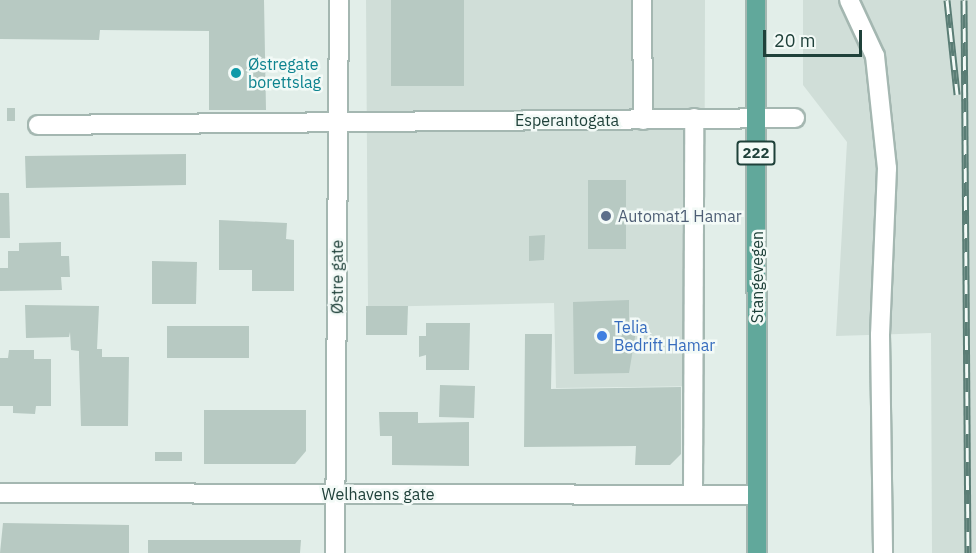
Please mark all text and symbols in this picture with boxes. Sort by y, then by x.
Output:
scale bar [766,18,865,56]
text: 20 m [774,29,816,52]
place label: Østregate borettslag [248,54,321,92]
marker: Østregate borettslag [229,66,243,80]
street label: Esperantogata [515,110,619,130]
road number: 222 [736,141,776,165]
place label: Automat1 Hamar [618,206,742,226]
marker: Automat1 Hamar [599,209,613,223]
street label: Stangevegen [747,231,767,323]
street label: Østre gate [327,240,347,314]
place label: Telia Bedrift Hamar [614,317,715,355]
marker: Telia Bedrift Hamar [595,329,609,343]
street label: Welhavens gate [321,484,435,504]

